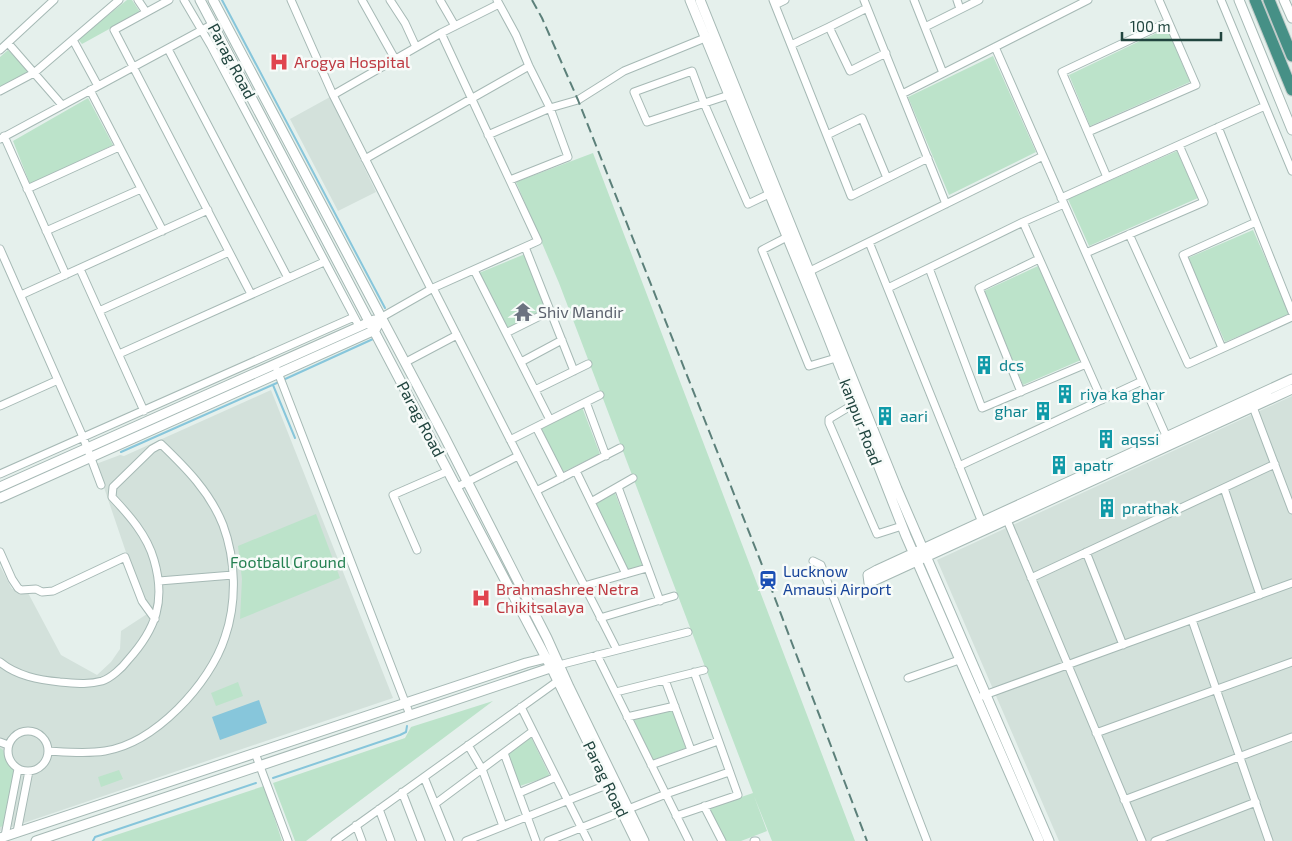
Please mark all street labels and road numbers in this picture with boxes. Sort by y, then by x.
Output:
street label: Parag Road [205,20,260,102]
street label: kanpur Road [836,376,887,468]
street label: Parag Road [394,378,449,460]
street label: Parag Road [580,737,633,820]

